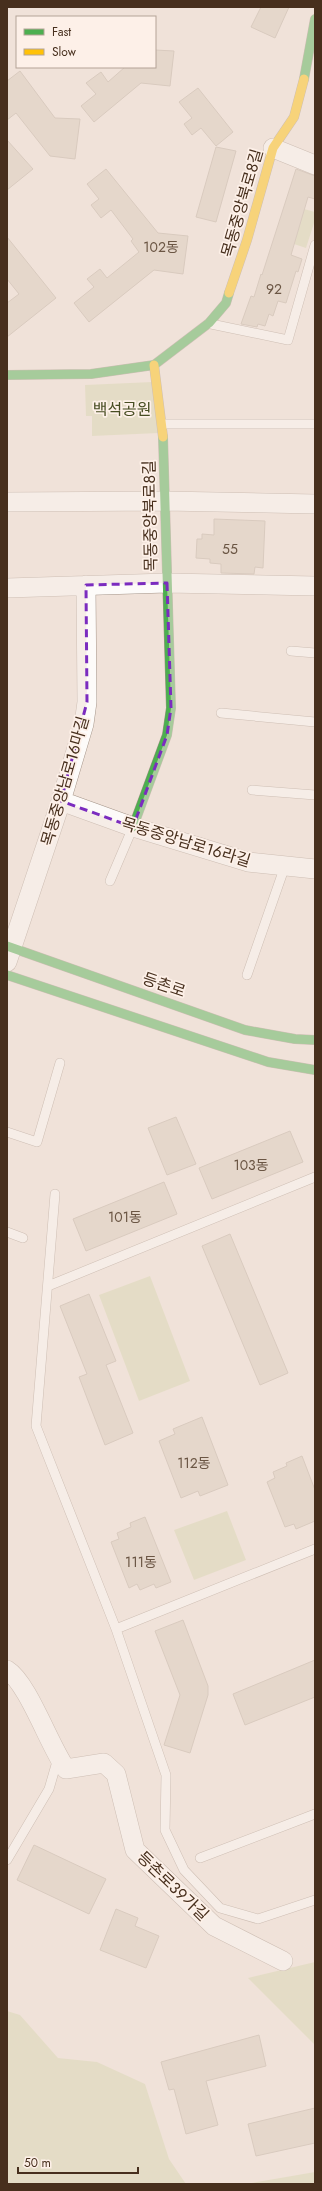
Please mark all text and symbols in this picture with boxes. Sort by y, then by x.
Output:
legend [16,16,156,68]
text: Fast [52,23,71,41]
text: Slow [52,43,77,61]
street label: 목동중앙북로8길 [216,146,268,260]
house number: 102동 [143,237,179,257]
house number: 92 [266,279,282,299]
park label: 백석공원 [93,398,151,421]
street label: 목동중앙북로8길 [138,460,162,572]
house number: 55 [222,539,238,559]
street label: 목동중앙남로16마길 [35,713,95,849]
street label: 목동중앙남로16라길 [118,811,254,873]
street label: 등촌로 [139,967,189,1003]
house number: 103동 [233,1155,269,1175]
house number: 101동 [108,1207,142,1227]
house number: 112동 [177,1453,211,1473]
house number: 111동 [125,1552,157,1572]
street label: 등촌로39가길 [132,1846,214,1926]
scale bar [18,2149,138,2175]
text: 50 m [24,2154,51,2172]

